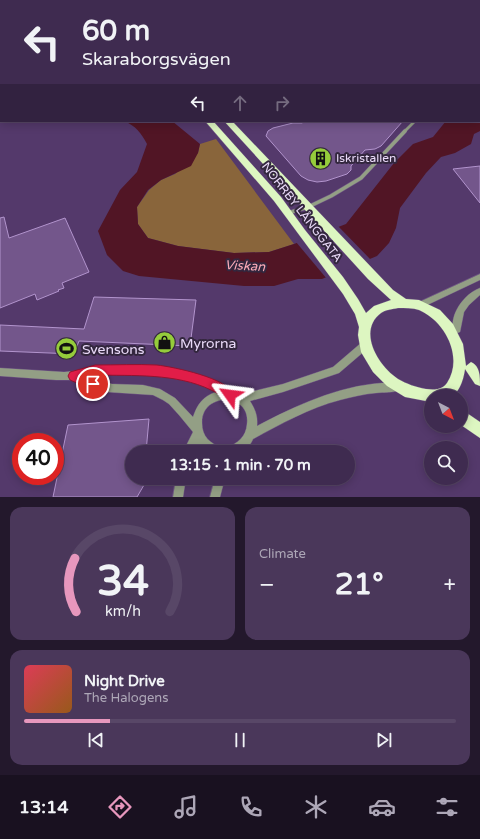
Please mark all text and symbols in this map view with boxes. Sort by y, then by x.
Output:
text: 60 m [82,14,150,48]
icon: left [16,16,68,68]
text: Skaraborgsvägen [82,48,231,70]
icon: left [187,92,209,114]
icon: ahead [229,92,251,114]
icon: right [271,92,293,114]
building icon: Iskristallen [308,145,334,171]
place label: Iskristallen [336,151,396,165]
street label: NORRBY LÅNGGATA [259,159,345,265]
water label: Viskan [224,257,267,275]
shop icon: Myrorna [151,330,177,356]
place label: Myrorna [180,335,236,352]
sports icon: Svensons [53,336,79,362]
place label: Svensons [82,341,145,358]
pin [76,367,110,401]
icon: arrive [82,373,104,395]
position arrow [209,374,251,416]
north arrow [424,389,468,433]
map controls [424,389,468,485]
speed limit sign: 40 [12,433,64,485]
button: search [424,441,468,485]
text: 13:15 · 1 min · 70 m [169,456,311,474]
text: Climate [259,546,306,562]
text: 34 [96,556,149,606]
text: 21° [335,566,384,603]
text: − [259,572,275,598]
text: + [444,572,456,598]
text: km/h [105,602,140,619]
text: Night Drive [84,672,165,690]
text: The Halogens [84,690,168,706]
icon: previous [85,729,107,751]
icon: pause [229,729,251,751]
icon: next [373,729,395,751]
icon: directions [106,793,134,821]
icon: music [172,793,200,821]
icon: phone [237,793,265,821]
icon: climate [302,793,330,821]
icon: car [368,793,396,821]
icon: filters [433,793,461,821]
text: 13:14 [19,796,69,818]

